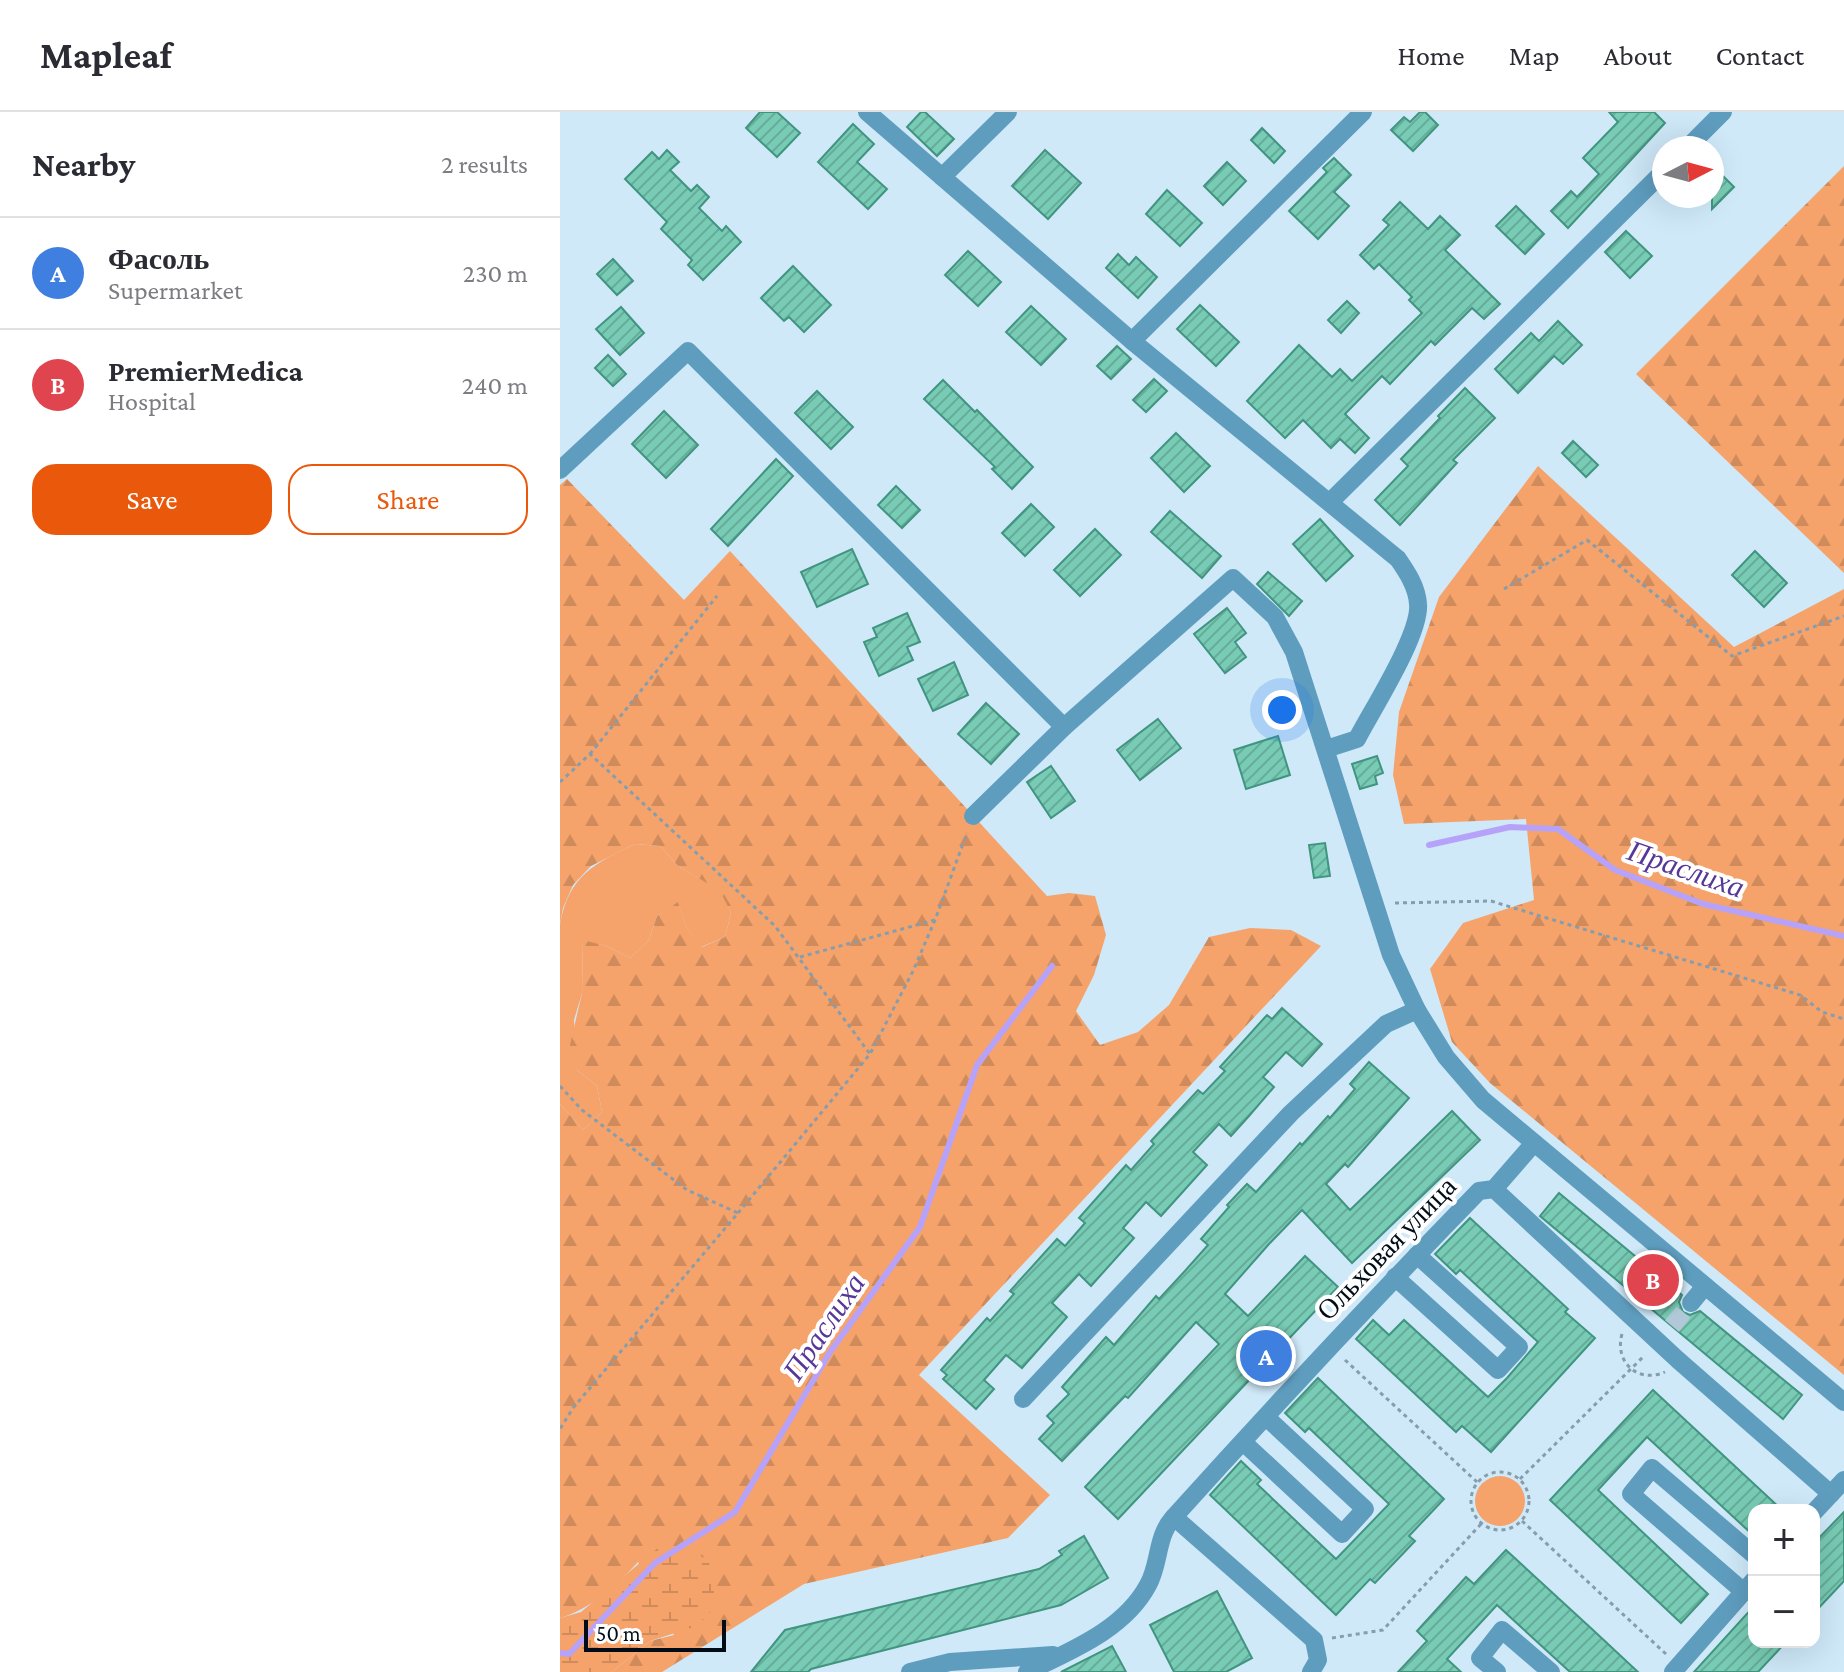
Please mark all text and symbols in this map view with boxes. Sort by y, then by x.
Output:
text: Mapleaf [40,34,172,76]
text: Home [1398,40,1465,71]
text: Map [1509,40,1560,71]
text: About [1604,40,1672,71]
text: Contact [1716,40,1804,71]
north arrow [1652,136,1724,208]
text: Nearby [32,146,135,183]
text: 2 results [441,150,528,179]
text: Фасоль [108,242,209,275]
text: A [50,259,66,288]
text: 230 m [463,259,528,288]
text: Supermarket [108,276,243,305]
text: PremierMedica [108,354,303,387]
text: B [50,371,66,400]
text: 240 m [462,371,528,400]
text: Hospital [108,387,196,416]
button: Save [32,464,272,535]
button: Share [288,464,528,535]
your location [1262,690,1302,730]
water label: Праслиха [1623,833,1749,904]
street label: Ольховая улица [1310,1170,1463,1326]
pin: B [1627,1250,1679,1310]
water label: Праслиха [776,1267,871,1387]
pin: A [1240,1326,1292,1386]
map controls [1748,1504,1820,1648]
button: + [1748,1504,1820,1576]
button: − [1748,1576,1820,1648]
scale bar [584,1616,726,1652]
text: 50 m [596,1621,641,1646]

